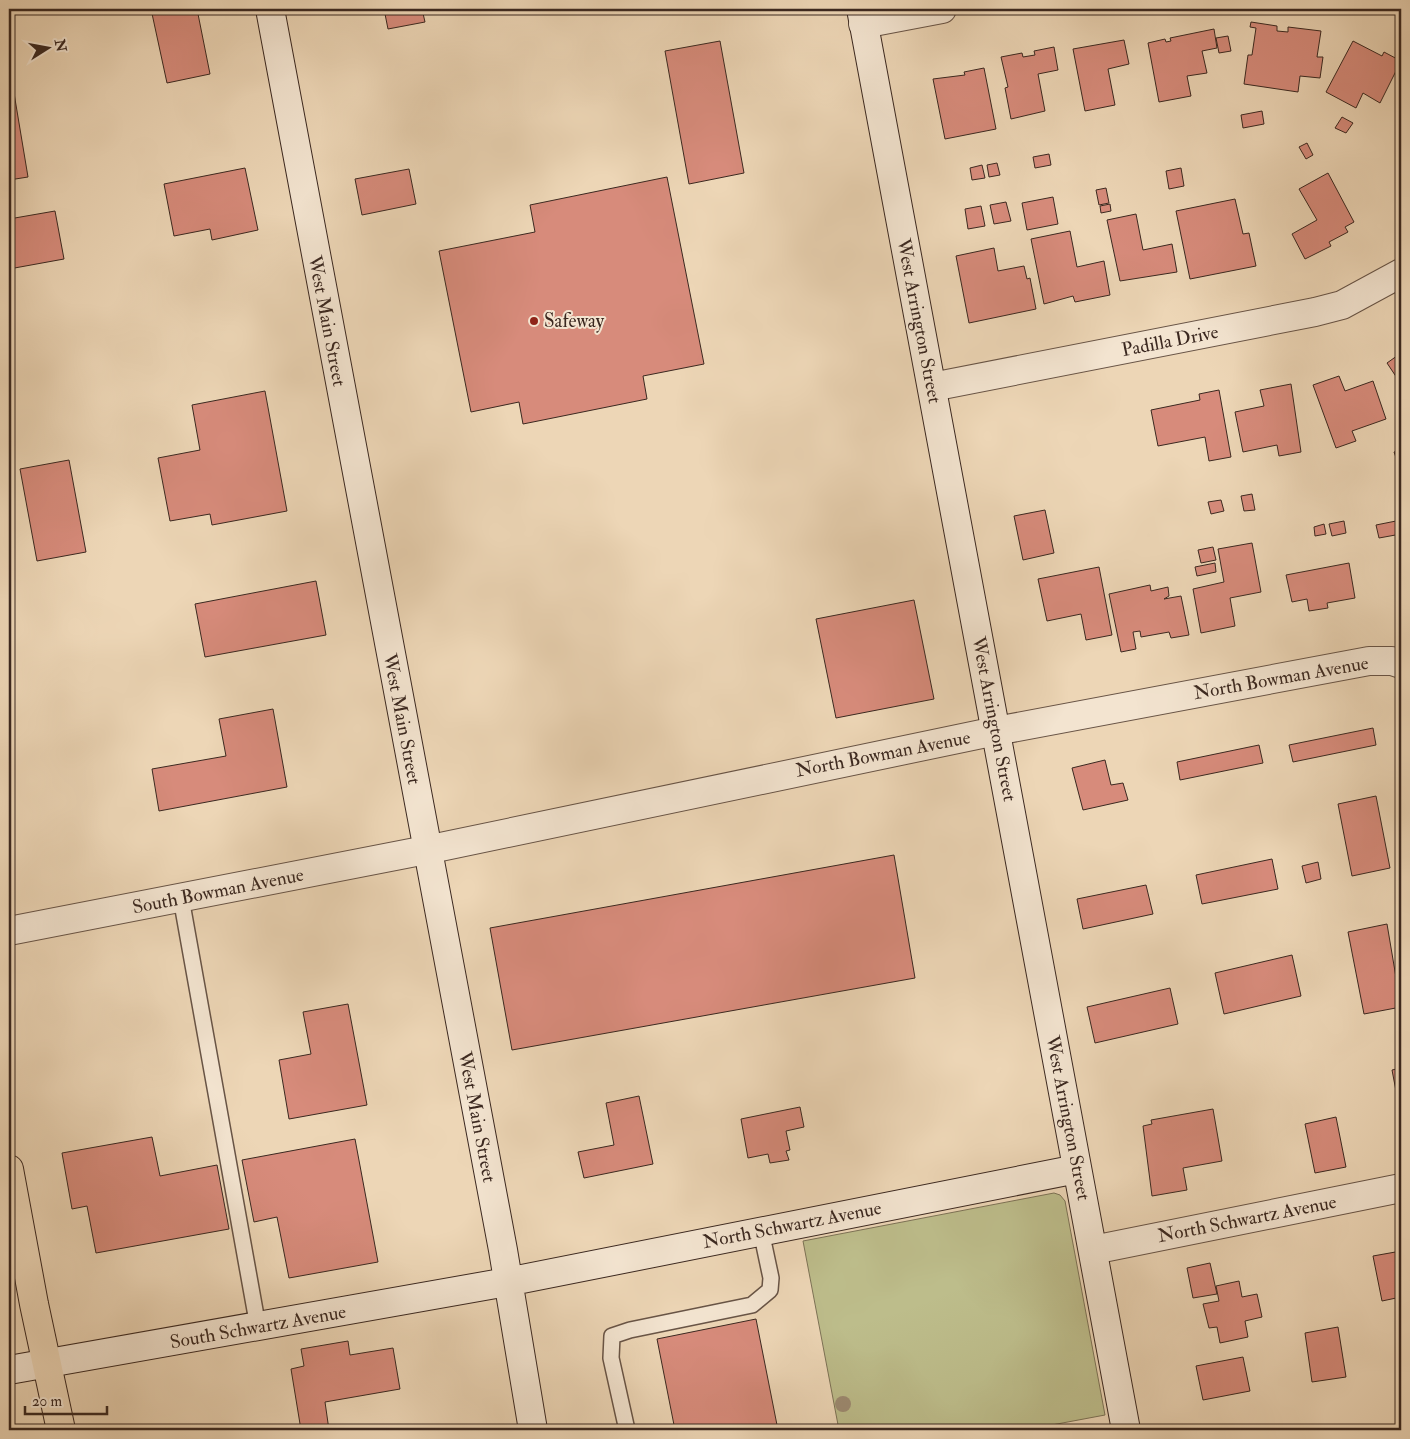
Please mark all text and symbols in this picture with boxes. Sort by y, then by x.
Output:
north arrow [22,22,72,72]
text: N [51,37,70,54]
street label: West Arrington Street [891,236,947,406]
street label: West Main Street [302,252,351,389]
place label: Safeway [544,309,605,333]
marker: Safeway [528,315,540,327]
street label: Padilla Drive [1120,320,1220,362]
street label: West Arrington Street [966,634,1022,804]
street label: West Main Street [377,650,426,787]
street label: North Bowman Avenue [1192,651,1371,705]
street label: North Bowman Avenue [794,725,972,783]
street label: South Bowman Avenue [130,863,306,919]
street label: West Arrington Street [1040,1033,1096,1203]
street label: West Main Street [452,1048,501,1185]
street label: North Schwartz Avenue [1155,1190,1339,1248]
street label: North Schwartz Avenue [700,1196,884,1254]
street label: South Schwartz Avenue [168,1300,348,1354]
scale bar [25,1384,108,1416]
text: 20 m [32,1392,62,1411]

